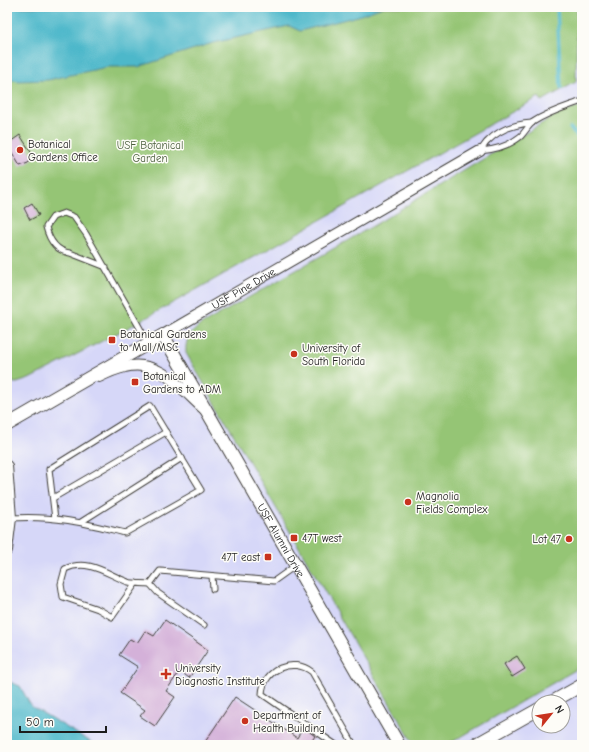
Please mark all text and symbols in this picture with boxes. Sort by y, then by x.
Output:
place label: Botanical Gardens Office [28,138,98,164]
park label: USF Botanical Garden [117,139,183,165]
marker: Botanical Gardens Office [15,145,25,155]
street label: USF Pine Drive [210,265,278,312]
place label: Botanical Gardens to Mall/MSC [119,328,207,354]
marker: Botanical Gardens to Mall/MSC [107,335,117,345]
place label: University of South Florida [302,342,365,368]
marker: University of South Florida [289,349,299,359]
place label: Botanical Gardens to ADM [143,370,221,396]
marker: Botanical Gardens to ADM [130,377,140,387]
place label: Magnolia Fields Complex [416,490,488,516]
marker: Magnolia Fields Complex [403,497,413,507]
street label: USF Alumni Drive [254,501,307,580]
place label: 47T west [302,532,342,545]
marker: 47T west [289,533,299,543]
place label: Lot 47 [533,533,561,546]
marker: Lot 47 [564,534,574,544]
place label: 47T east [221,551,261,564]
marker: 47T east [263,552,273,562]
place label: University Diagnostic Institute [175,662,265,688]
marker: University Diagnostic Institute [160,668,172,680]
north arrow [531,694,571,734]
text: N [552,703,567,716]
scale bar [20,708,106,734]
place label: Department of Health Building [253,709,325,735]
text: 50 m [26,715,54,729]
marker: Department of Health Building [240,716,250,726]

